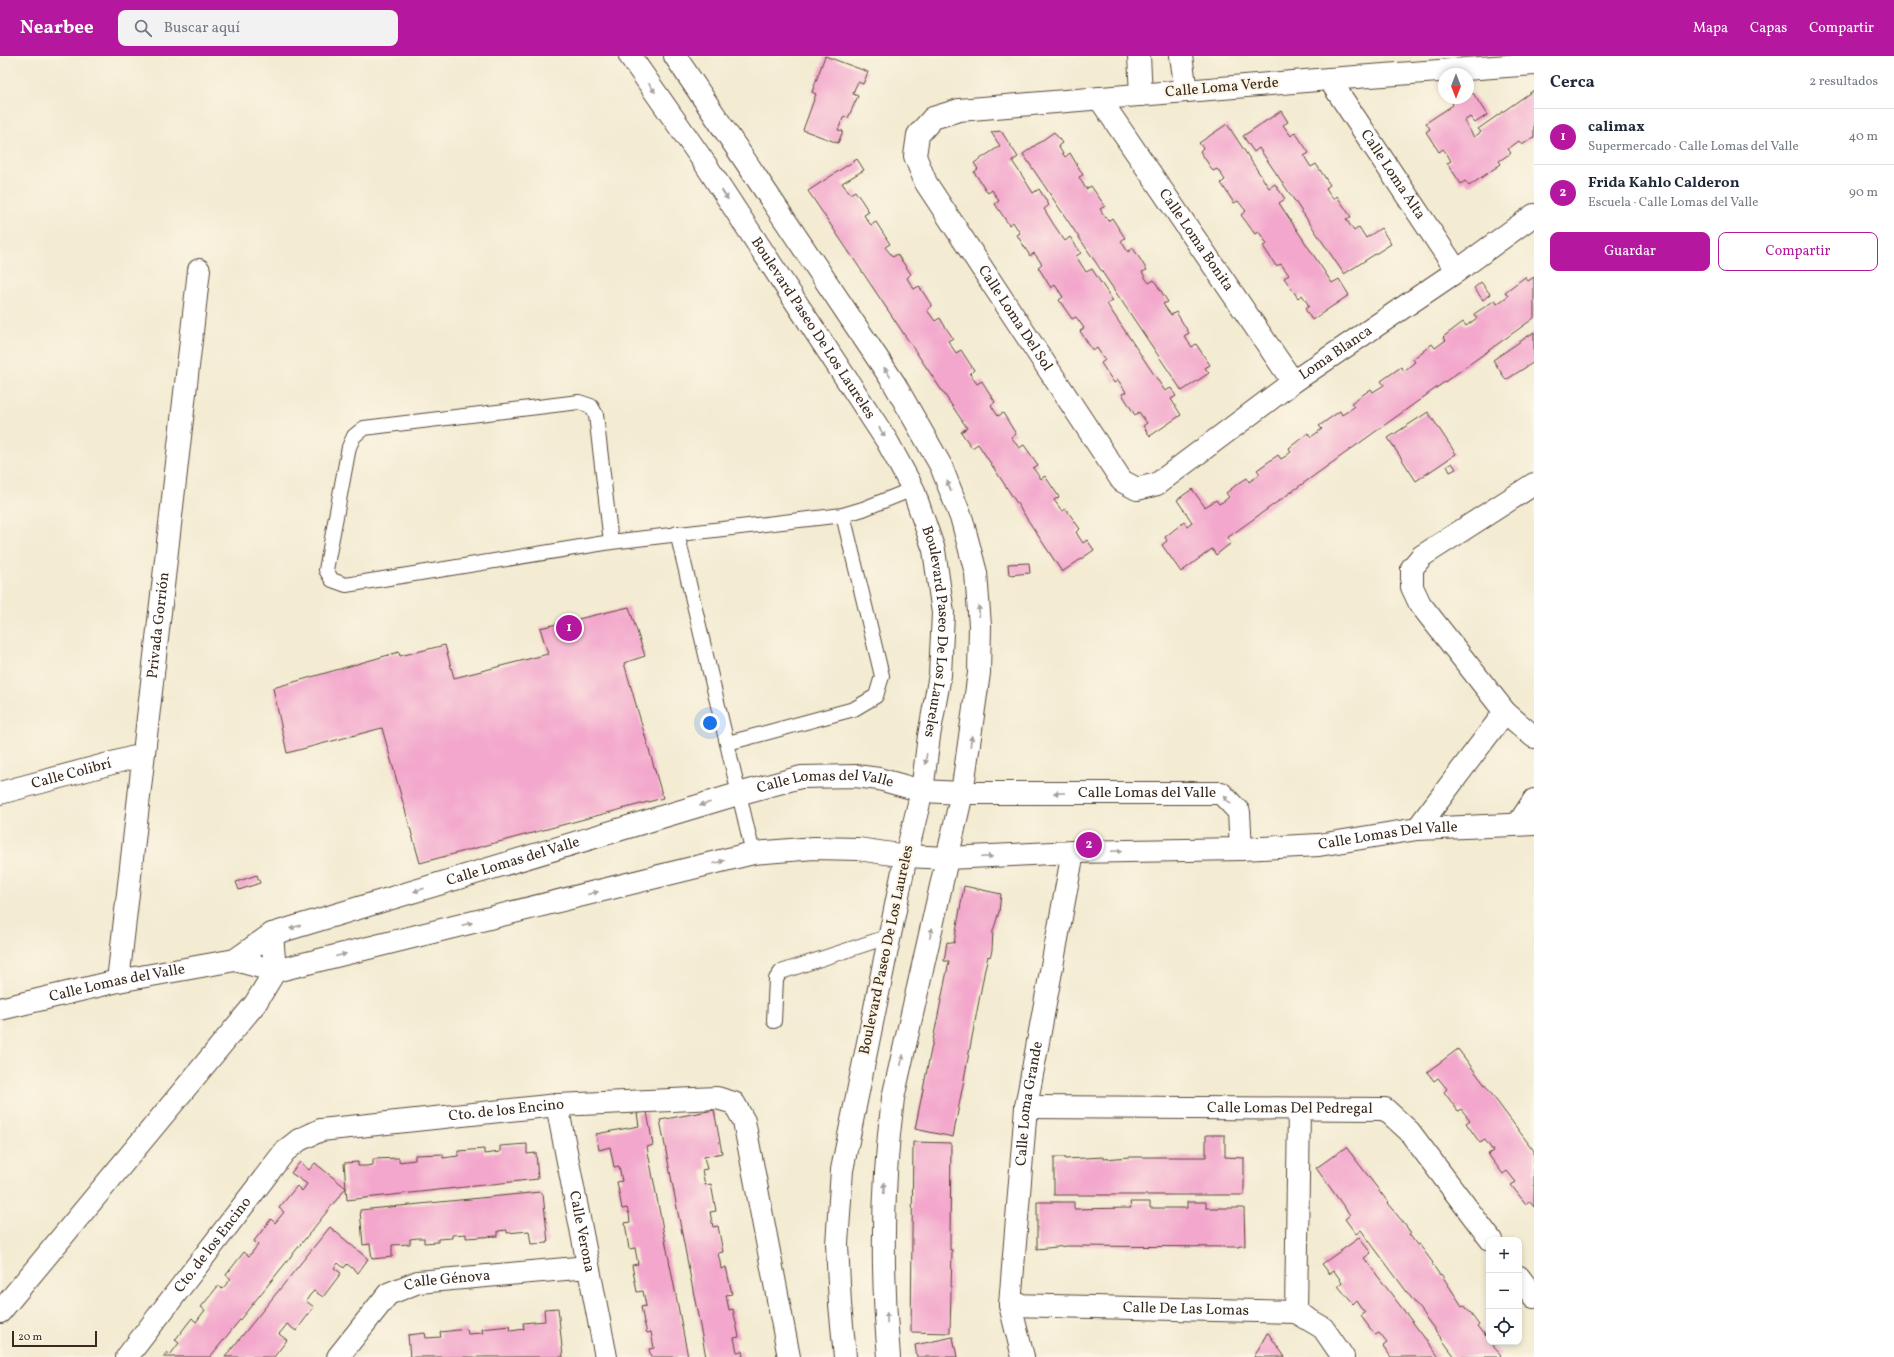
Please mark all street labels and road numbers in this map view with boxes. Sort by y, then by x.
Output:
street label: Calle Loma Verde [1164,73,1280,103]
street label: Calle Loma Alta [1355,125,1430,224]
street label: Calle Loma Bonita [1153,184,1239,296]
street label: Boulevard Paseo De Los Laureles [746,233,880,423]
street label: Calle Loma Del Sol [972,261,1057,375]
street label: Loma Blanca [1295,321,1377,385]
street label: Boulevard Paseo De Los Laureles [916,523,954,739]
street label: Privada Gorrión [142,571,175,680]
street label: Calle Colibrí [29,753,114,795]
street label: Calle Lomas del Valle [755,765,896,799]
street label: Calle Lomas del Valle [1078,783,1216,804]
street label: Calle Lomas Del Valle [1317,817,1458,855]
street label: Calle Lomas del Valle [444,832,582,892]
street label: Boulevard Paseo De Los Laureles [855,843,919,1057]
street label: Calle Lomas del Valle [47,959,187,1007]
street label: Calle Loma Grande [1011,1039,1048,1167]
street label: Cto. de los Encino [448,1094,565,1127]
street label: Calle Lomas Del Pedregal [1207,1098,1373,1119]
street label: Calle Verona [563,1189,600,1274]
street label: Cto. de los Encino [169,1193,256,1298]
street label: Calle Génova [401,1265,491,1297]
street label: Calle De Las Lomas [1122,1297,1249,1321]

